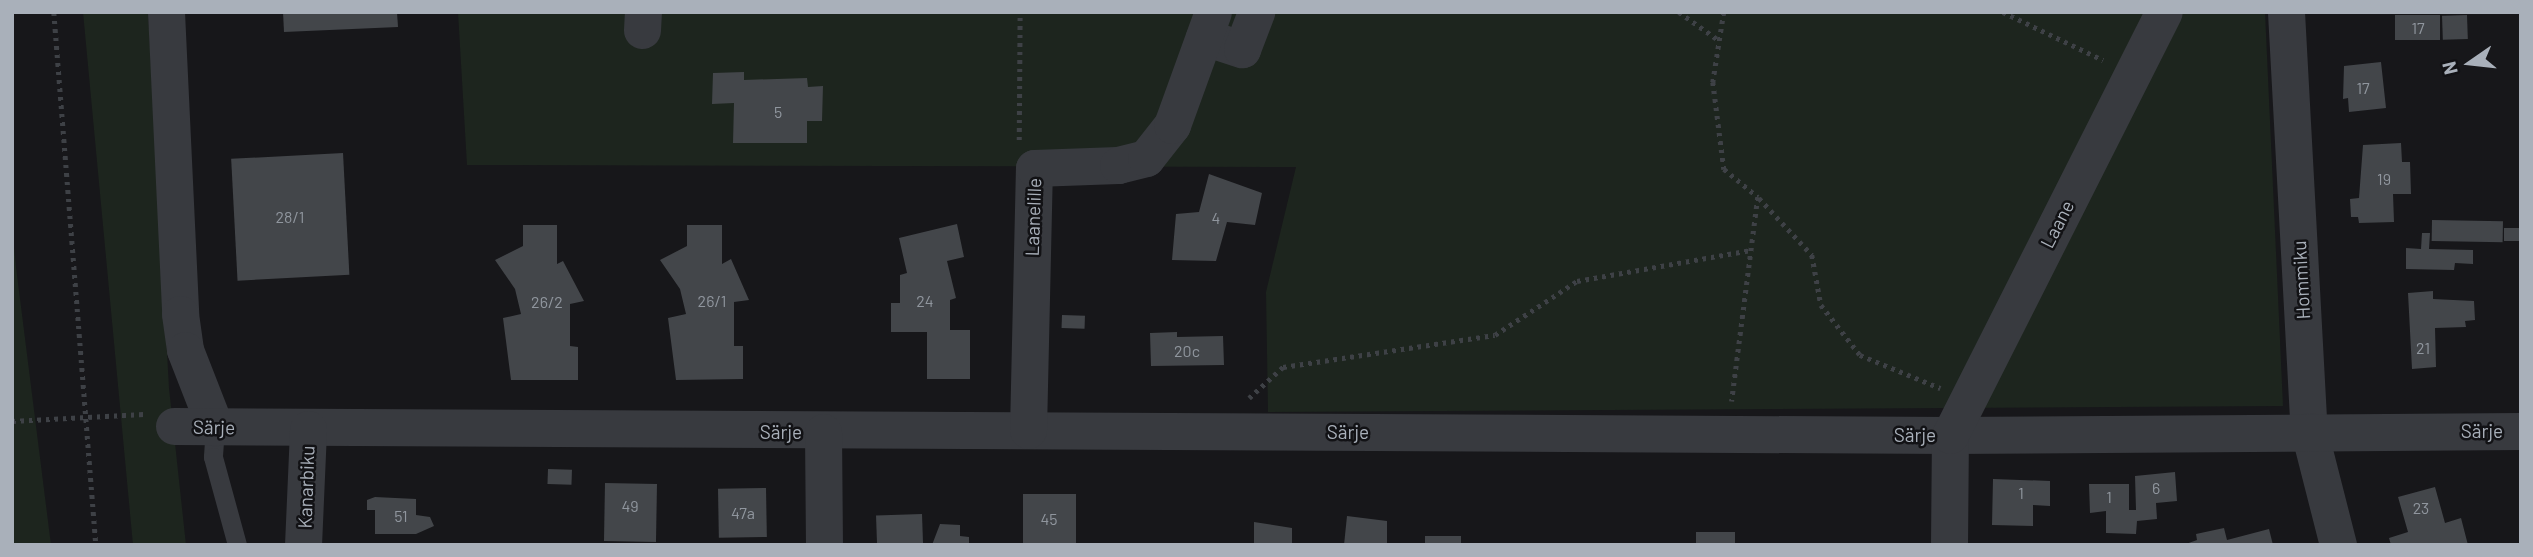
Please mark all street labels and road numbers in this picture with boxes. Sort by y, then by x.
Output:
street label: Laanelille [1020,177,1046,257]
street label: Laane [2035,196,2079,252]
street label: Hommiku [2288,240,2314,320]
street label: Särje [193,415,235,439]
street label: Särje [2461,420,2503,442]
street label: Särje [760,421,802,443]
street label: Särje [1327,421,1369,443]
street label: Särje [1894,424,1936,446]
street label: Kanarbiku [293,445,319,529]

